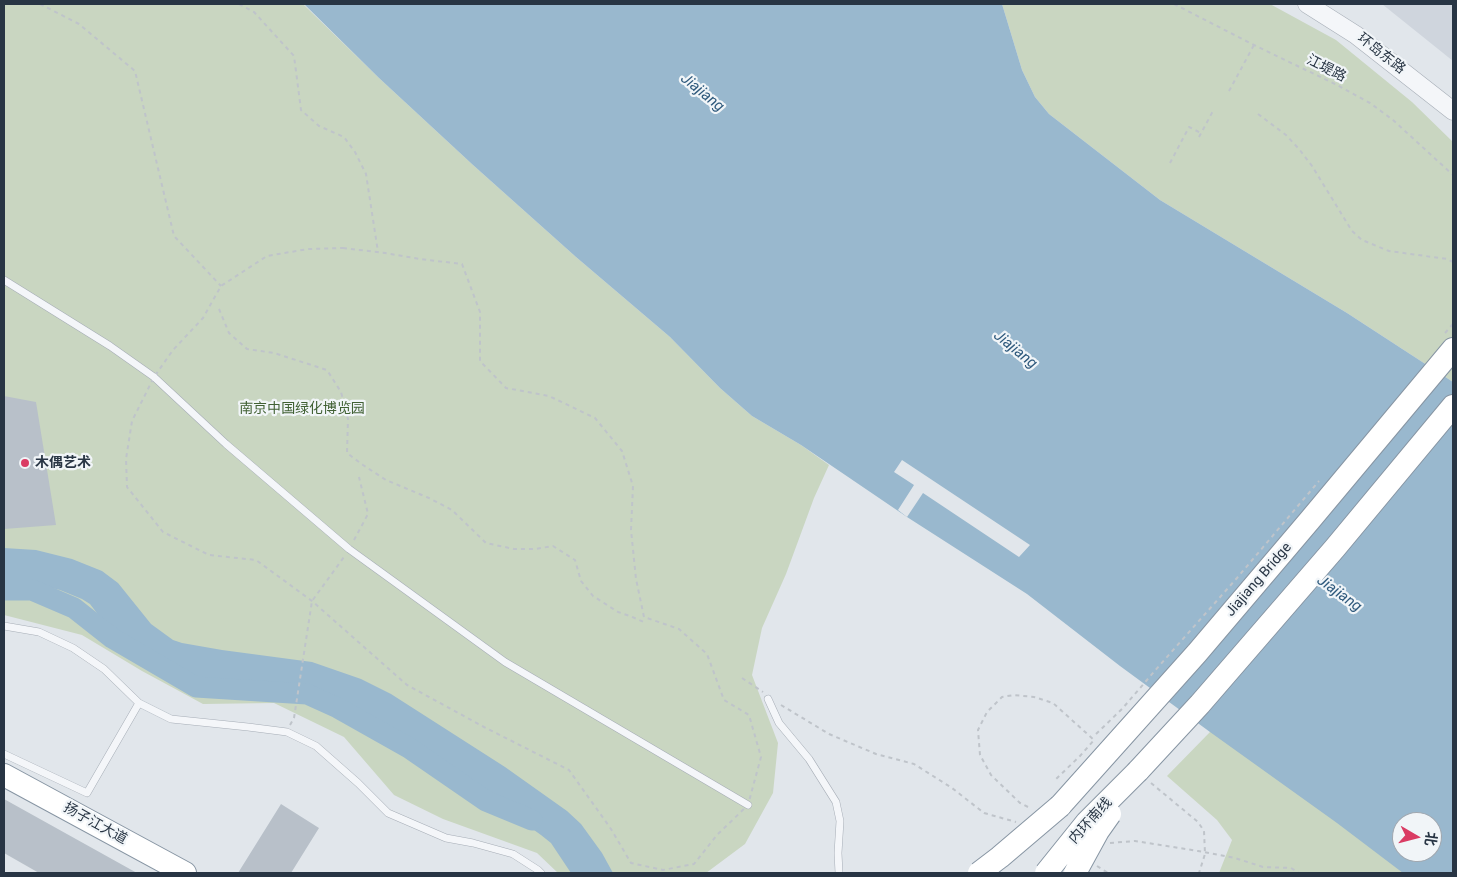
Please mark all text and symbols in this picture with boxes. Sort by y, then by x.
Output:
street label: 环岛东路 [1354,30,1408,78]
street label: 江堤路 [1303,52,1349,86]
water label: Jiajiang [677,70,727,116]
water label: Jiajiang [990,327,1040,373]
park label: 南京中国绿化博览园 [239,401,365,417]
place label: 木偶艺术 [35,455,91,471]
marker: 木偶艺术 [19,457,31,469]
street label: Jiajiang Bridge [1222,540,1296,620]
water label: Jiajiang [1313,572,1365,616]
street label: 内环南线 [1066,795,1116,847]
street label: 扬子江大道 [60,800,130,848]
north arrow [1392,812,1442,862]
text: 北 [1422,831,1440,847]

